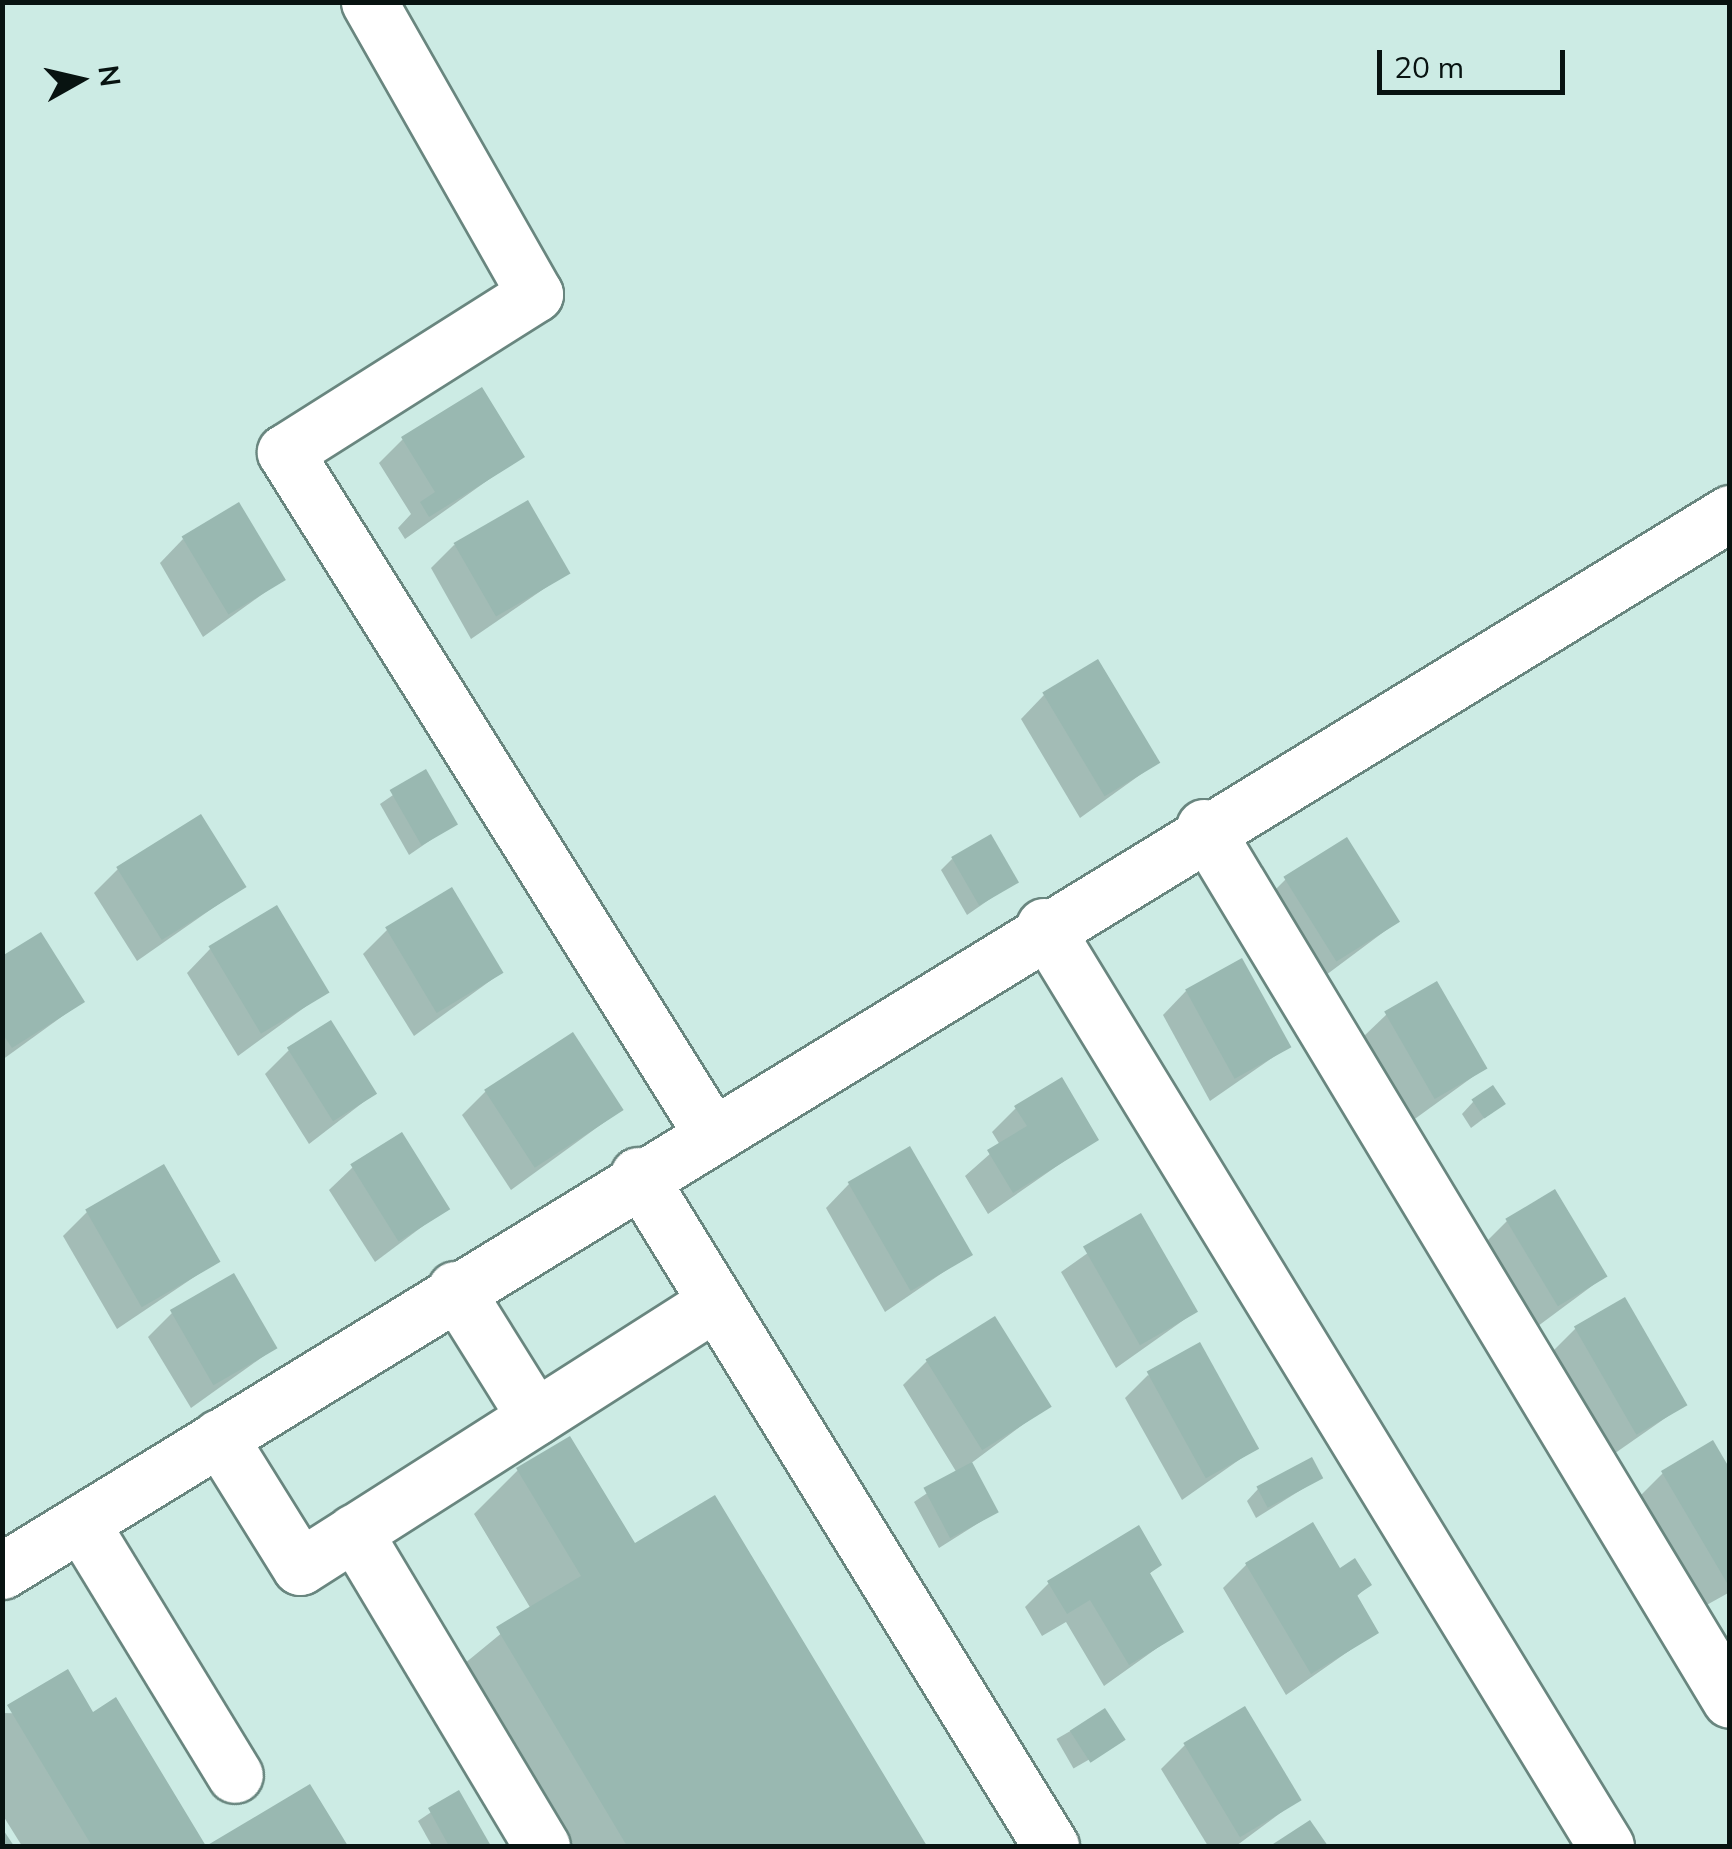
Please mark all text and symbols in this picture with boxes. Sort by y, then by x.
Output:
north arrow [30,30,130,130]
scale bar [1382,30,1570,92]
text: 20 m [1394,48,1464,86]
text: N [91,63,129,89]

